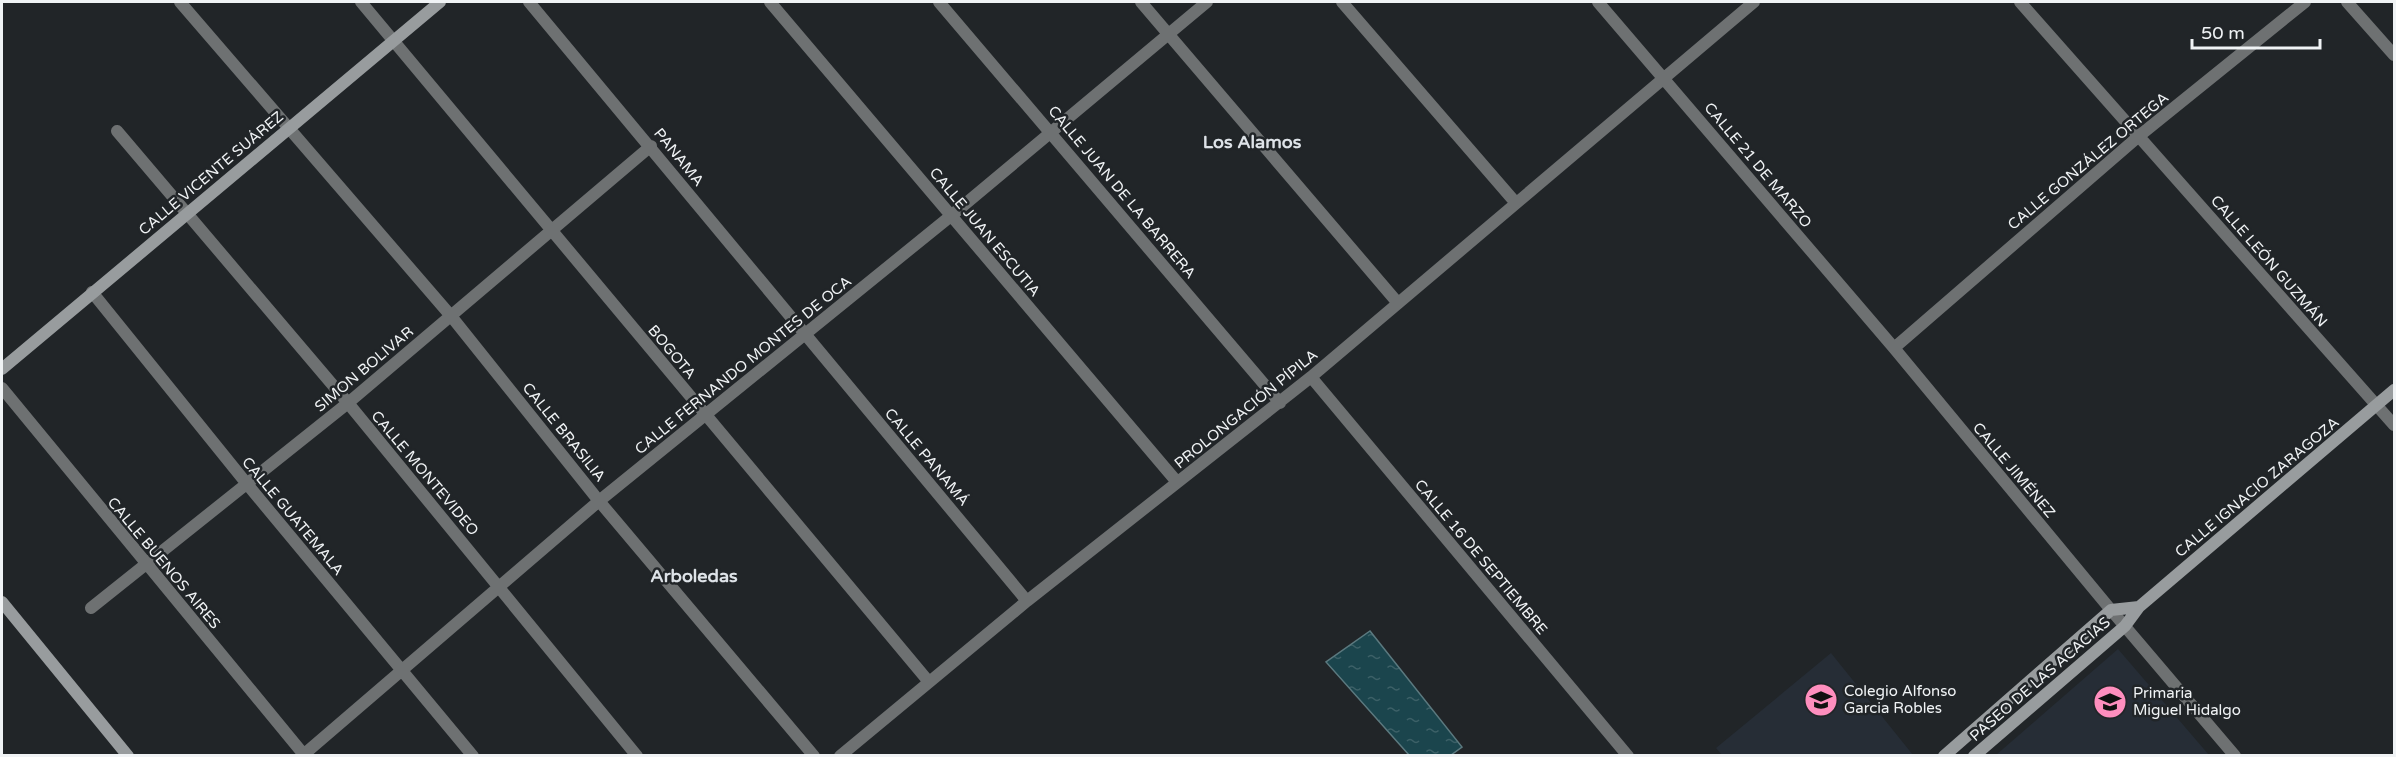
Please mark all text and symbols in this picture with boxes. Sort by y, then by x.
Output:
scale bar [2192,12,2320,50]
text: 50 m [2201,22,2245,44]
street label: CALLE GONZÁLEZ ORTEGA [2004,88,2172,234]
street label: CALLE 21 DE MARZO [1700,99,1816,231]
street label: CALLE JUAN DE LA BARRERA [1044,102,1200,282]
street label: CALLE VICENTE SUÁREZ [135,107,287,239]
street label: PANAMA [650,124,708,190]
district label: Los Alamos [1203,131,1302,153]
street label: CALLE JUAN ESCUTIA [926,164,1044,300]
street label: CALLE LEÓN GUZMÁN [2207,191,2331,331]
street label: CALLE FERNANDO MONTES DE OCA [631,272,855,458]
street label: BOGOTA [644,321,700,383]
street label: SIMON BOLIVAR [311,322,417,416]
street label: PROLONGACIÓN PÍPILA [1171,346,1321,472]
street label: CALLE BRASILIA [519,379,609,485]
street label: CALLE PANAMÁ [881,405,973,509]
street label: CALLE MONTEVIDEO [368,407,482,539]
street label: CALLE IGNACIO ZARAGOZA [2171,413,2343,561]
street label: CALLE JIMÉNEZ [1969,419,2059,521]
street label: CALLE GUATEMALA [238,453,348,579]
street label: CALLE 16 DE SEPTIEMBRE [1411,476,1551,638]
street label: CALLE BUENOS AIRES [104,494,224,632]
district label: Arboledas [650,565,738,587]
street label: PASEO DE LAS ACACIAS [1966,613,2114,745]
school or university icon: Colegio Alfonso Garcia Robles [1803,682,1839,718]
place label: Colegio Alfonso Garcia Robles [1844,682,1956,717]
school or university icon: Primaria Miguel Hidalgo [2092,684,2128,720]
place label: Primaria Miguel Hidalgo [2133,684,2241,719]

